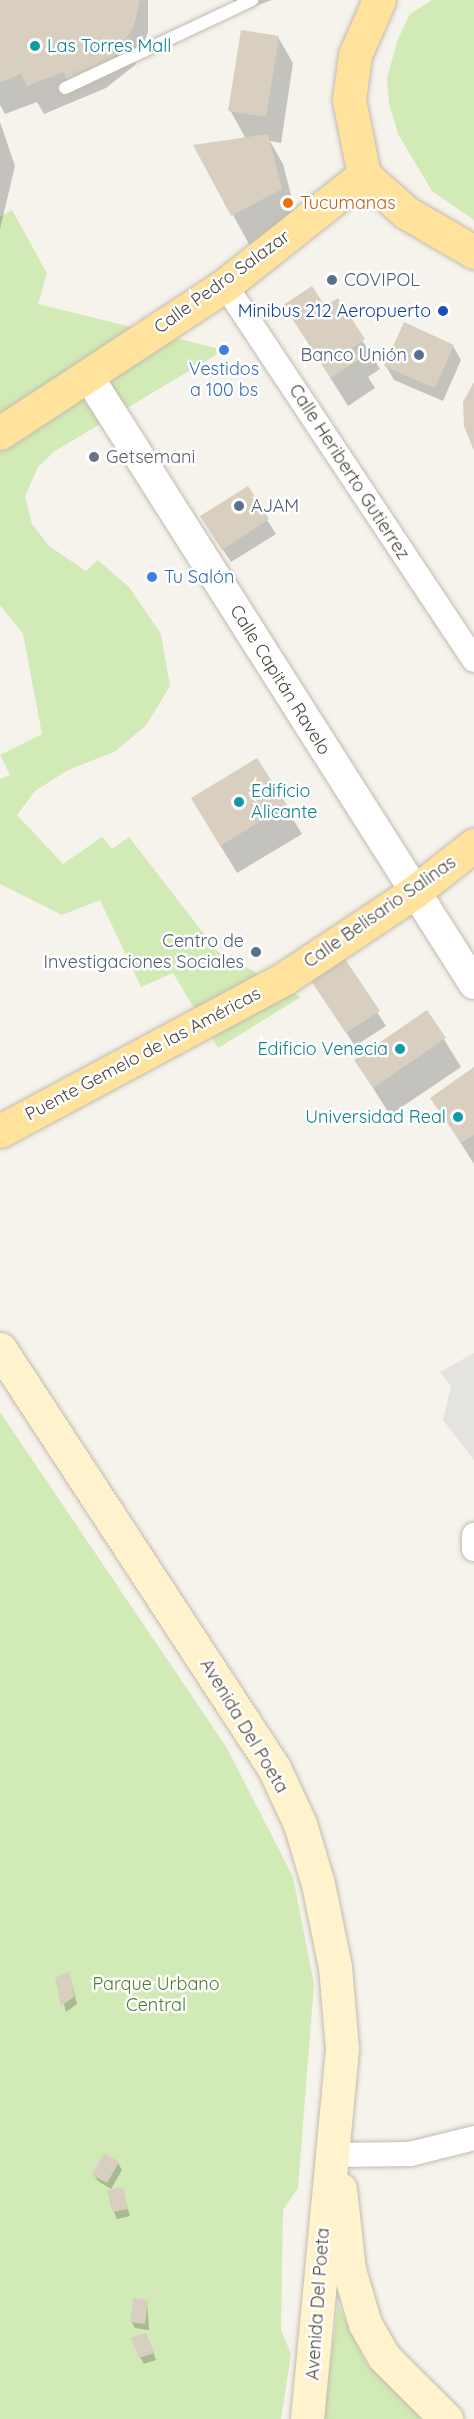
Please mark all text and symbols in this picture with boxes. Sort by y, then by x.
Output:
place label: Las Torres Mall [47,35,171,57]
marker: Las Torres Mall [28,39,42,53]
place label: Tucumanas [300,192,396,214]
marker: Tucumanas [281,196,295,210]
street label: Calle Pedro Salazar [150,226,294,338]
place label: COVIPOL [344,269,420,291]
marker: COVIPOL [325,273,339,287]
place label: Minibus 212 Aeropuerto [238,300,431,322]
marker: Minibus 212 Aeropuerto [436,304,450,318]
marker: Vestidos a 100 bs [217,343,231,357]
place label: Banco Unión [300,344,407,366]
marker: Banco Unión [412,348,426,362]
place label: Vestidos a 100 bs [189,359,259,401]
street label: Calle Heriberto Gutierrez [284,380,414,564]
place label: Getsemani [106,446,195,468]
marker: Getsemani [87,450,101,464]
place label: AJAM [251,495,299,517]
marker: AJAM [232,499,246,513]
place label: Tu Salón [164,566,234,588]
marker: Tu Salón [145,570,159,584]
street label: Calle Capitán Ravelo [225,601,335,759]
place label: Edificio Alicante [251,781,317,824]
marker: Edificio Alicante [232,795,246,809]
street label: Calle Belisario Salinas [300,851,460,973]
place label: Centro de Investigaciones Sociales [44,931,244,974]
marker: Centro de Investigaciones Sociales [249,945,263,959]
street label: Puente Gemelo de las Américas [22,983,264,1125]
place label: Edificio Venecia [257,1038,388,1060]
marker: Edificio Venecia [393,1042,407,1056]
place label: Universidad Real [305,1106,446,1128]
marker: Universidad Real [451,1110,465,1124]
street label: Avenida Del Poeta [195,1655,293,1797]
park label: Parque Urbano Central [92,1974,220,2016]
street label: Avenida Del Poeta [302,2227,334,2381]

